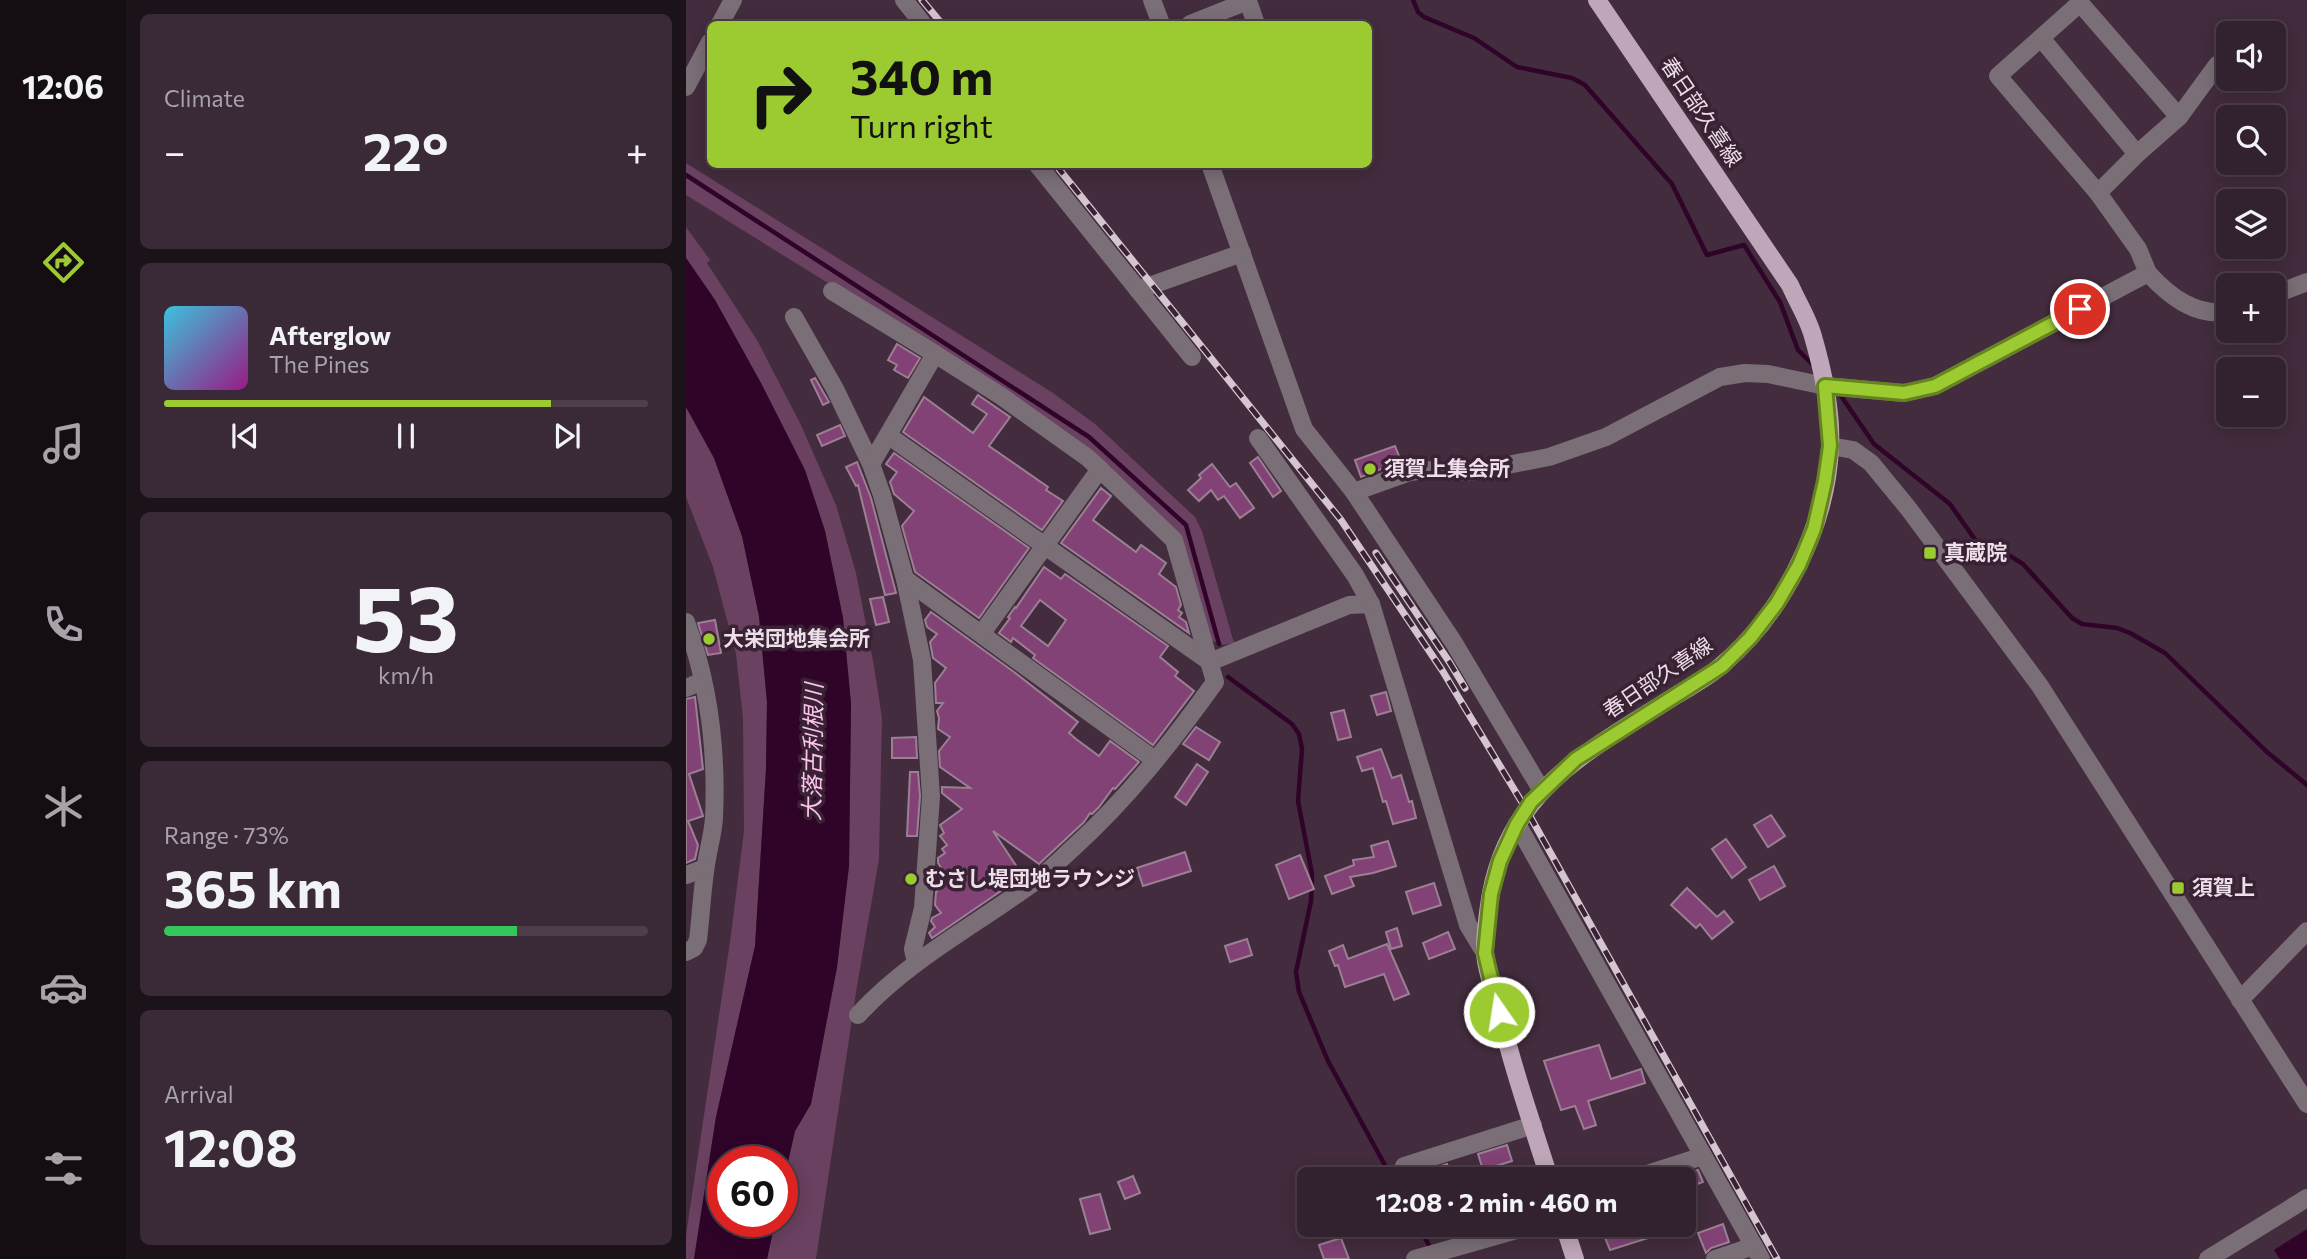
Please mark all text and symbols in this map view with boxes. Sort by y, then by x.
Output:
map controls [2216,21,2286,427]
button: sound [2216,21,2286,91]
text: 340 m [850,45,993,105]
icon: right [735,49,826,140]
street label: 春日部久喜線 [1657,52,1748,170]
text: 12:06 [22,66,104,106]
text: Climate [164,84,245,112]
text: Turn right [850,105,993,145]
button: search [2216,105,2286,175]
text: 22° [363,118,448,182]
text: − [164,127,186,174]
text: + [626,127,648,174]
button: layers [2216,189,2286,259]
icon: directions [39,238,88,287]
button: + [2216,273,2286,343]
pin [2050,279,2110,339]
icon: arrive [2061,290,2099,328]
text: Afterglow [269,319,391,350]
text: The Pines [269,350,370,378]
button: − [2216,357,2286,427]
icon: previous [226,417,264,455]
icon: pause [387,417,425,455]
icon: next [548,417,586,455]
icon: music [39,419,88,468]
place label: 須賀上集会所 [1384,455,1510,480]
marker: 須賀上集会所 [1362,461,1378,477]
place label: 真蔵院 [1944,539,2007,564]
marker: 真蔵院 [1922,545,1938,561]
text: 53 [353,559,459,671]
icon: phone [39,600,88,649]
place label: 大栄団地集会所 [723,625,870,650]
marker: 大栄団地集会所 [701,631,717,647]
street label: 春日部久喜線 [1598,631,1716,722]
text: km/h [378,661,434,689]
water label: 大落古利根川 [797,680,827,821]
icon: climate [39,782,88,831]
text: Range · 73% [164,821,289,849]
text: 365 km [164,855,342,919]
place label: むさし堤団地ラウンジ [925,865,1135,890]
marker: むさし堤団地ラウンジ [903,871,919,887]
place label: 須賀上 [2192,874,2255,899]
marker: 須賀上 [2170,880,2186,896]
icon: car [39,963,88,1012]
position arrow [1462,975,1536,1049]
text: Arrival [164,1080,234,1108]
text: 12:08 [164,1114,298,1178]
icon: filters [39,1144,88,1193]
speed limit sign: 60 [707,1146,798,1237]
text: 12:08 · 2 min · 460 m [1375,1186,1618,1217]

